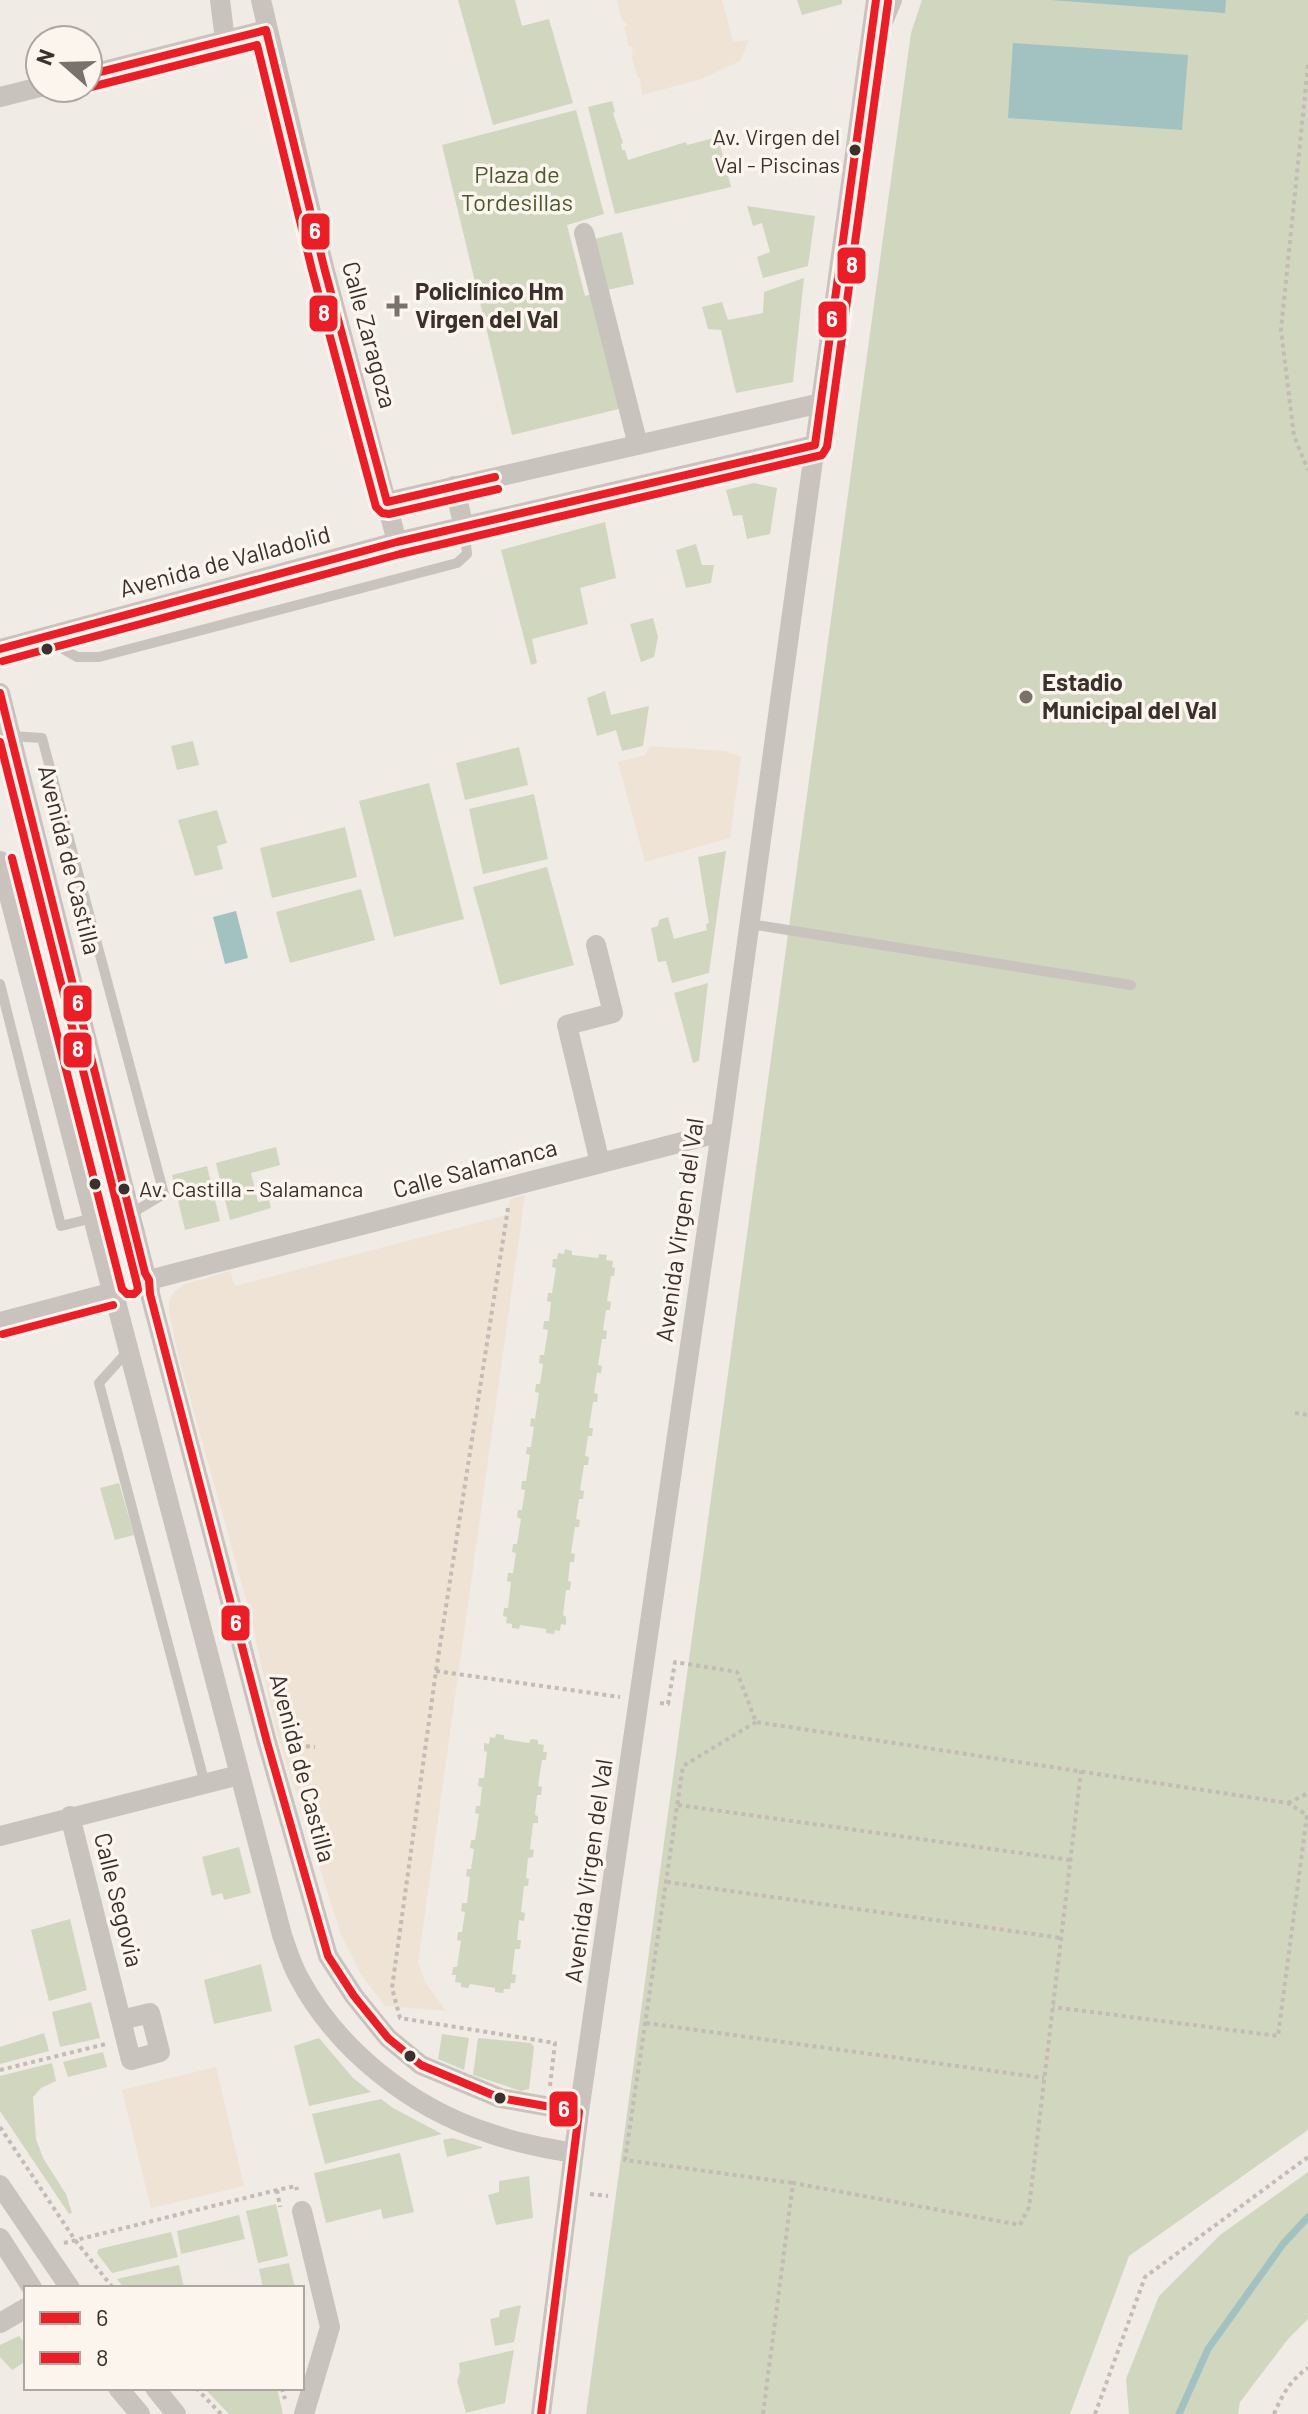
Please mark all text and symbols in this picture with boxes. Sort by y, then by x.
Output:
north arrow [24,24,104,104]
text: N [30,45,59,68]
place label: Av. Virgen del Val - Piscinas [712,123,840,177]
marker: Av. Virgen del Val - Piscinas [847,142,863,158]
park label: Plaza de Tordesillas [461,159,573,216]
line badge: 6 [300,212,331,251]
text: 6 [309,217,321,243]
line badge: 8 [836,246,867,285]
text: 8 [846,251,858,277]
street label: Calle Zaragoza [337,258,404,411]
place label: Policlínico Hm Virgen del Val [415,276,564,333]
line badge: 8 [308,294,339,333]
marker: Policlínico Hm Virgen del Val [386,295,408,317]
text: 8 [318,299,330,325]
line badge: 6 [817,300,848,339]
text: 6 [826,305,838,331]
street label: Avenida de Valladolid [116,518,333,603]
unlabelled marker [39,641,55,657]
place label: Estadio Municipal del Val [1042,667,1217,724]
marker: Estadio Municipal del Val [1017,688,1035,706]
street label: Avenida de Castilla [33,762,108,957]
line badge: 6 [62,984,93,1023]
text: 6 [72,989,84,1015]
line badge: 8 [62,1031,93,1069]
text: 8 [72,1035,84,1061]
street label: Avenida Virgen del Val [648,1116,709,1344]
street label: Calle Salamanca [389,1132,560,1203]
place label: Av. Castilla - Salamanca [139,1175,363,1201]
unlabelled marker [87,1176,103,1192]
marker: Av. Castilla - Salamanca [116,1181,132,1197]
line badge: 6 [220,1604,251,1642]
text: 6 [230,1609,242,1635]
street label: Avenida de Castilla [264,1670,343,1865]
street label: Avenida Virgen del Val [557,1757,618,1985]
street label: Calle Segovia [89,1830,150,1970]
unlabelled marker [402,2048,418,2064]
unlabelled marker [492,2090,508,2106]
line badge: 6 [548,2090,579,2128]
text: 6 [558,2095,570,2121]
legend [24,2286,304,2390]
text: 6 [96,2302,108,2331]
text: 8 [96,2342,109,2371]

